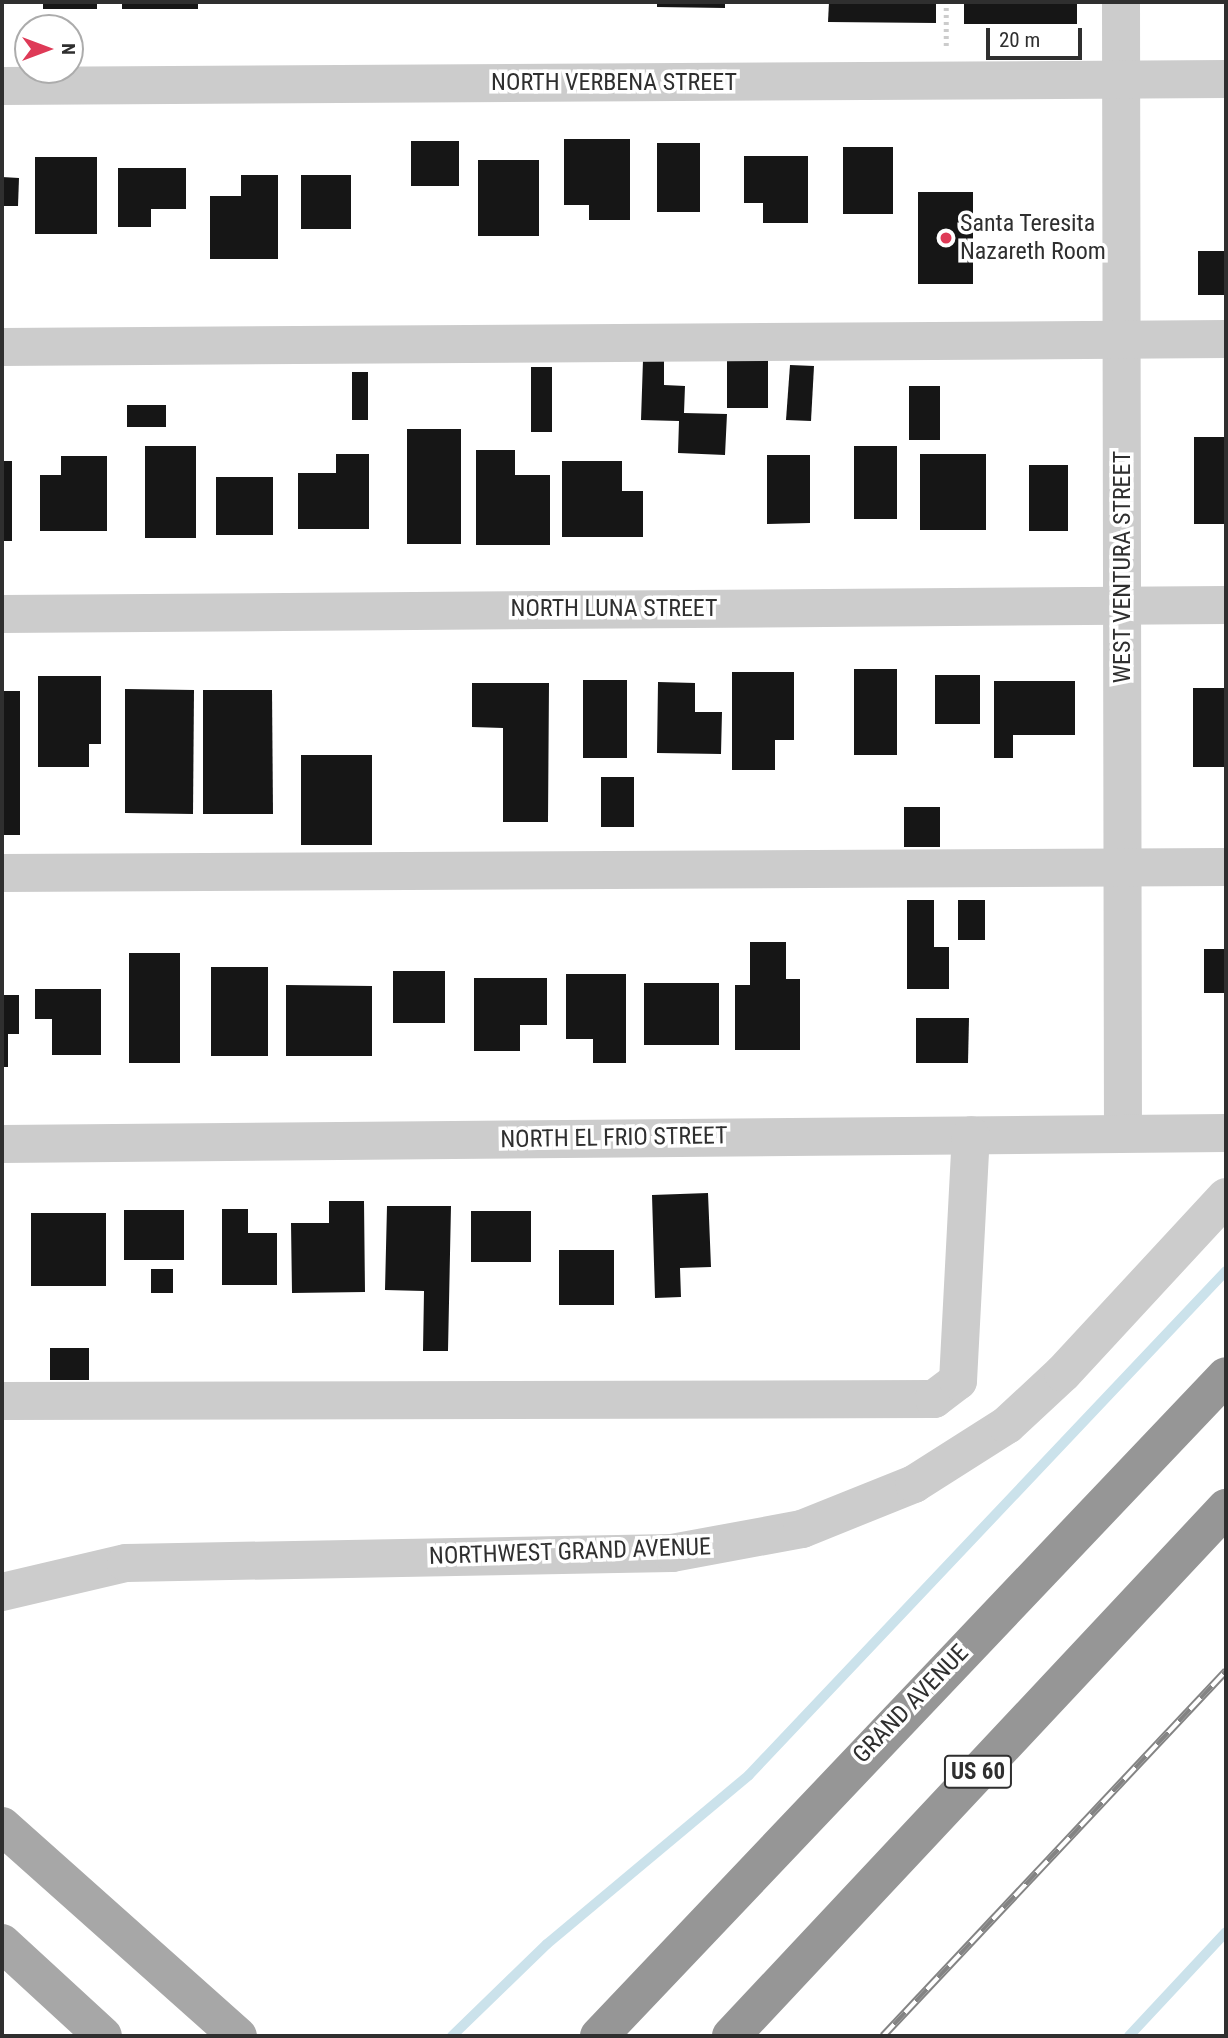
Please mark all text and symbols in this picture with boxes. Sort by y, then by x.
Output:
north arrow [14,14,84,84]
scale bar [990,14,1086,58]
text: 20 m [999,28,1040,52]
text: N [57,43,80,55]
street label: NORTH VERBENA STREET [491,69,737,97]
place label: Santa Teresita Nazareth Room [960,210,1106,266]
marker: Santa Teresita Nazareth Room [938,230,954,246]
street label: WEST VENTURA STREET [1109,451,1137,683]
street label: NORTH LUNA STREET [511,595,717,623]
street label: NORTH EL FRIO STREET [500,1122,728,1154]
street label: NORTHWEST GRAND AVENUE [428,1533,712,1571]
street label: GRAND AVENUE [847,1639,975,1769]
road number: US 60 [943,1752,1013,1792]

